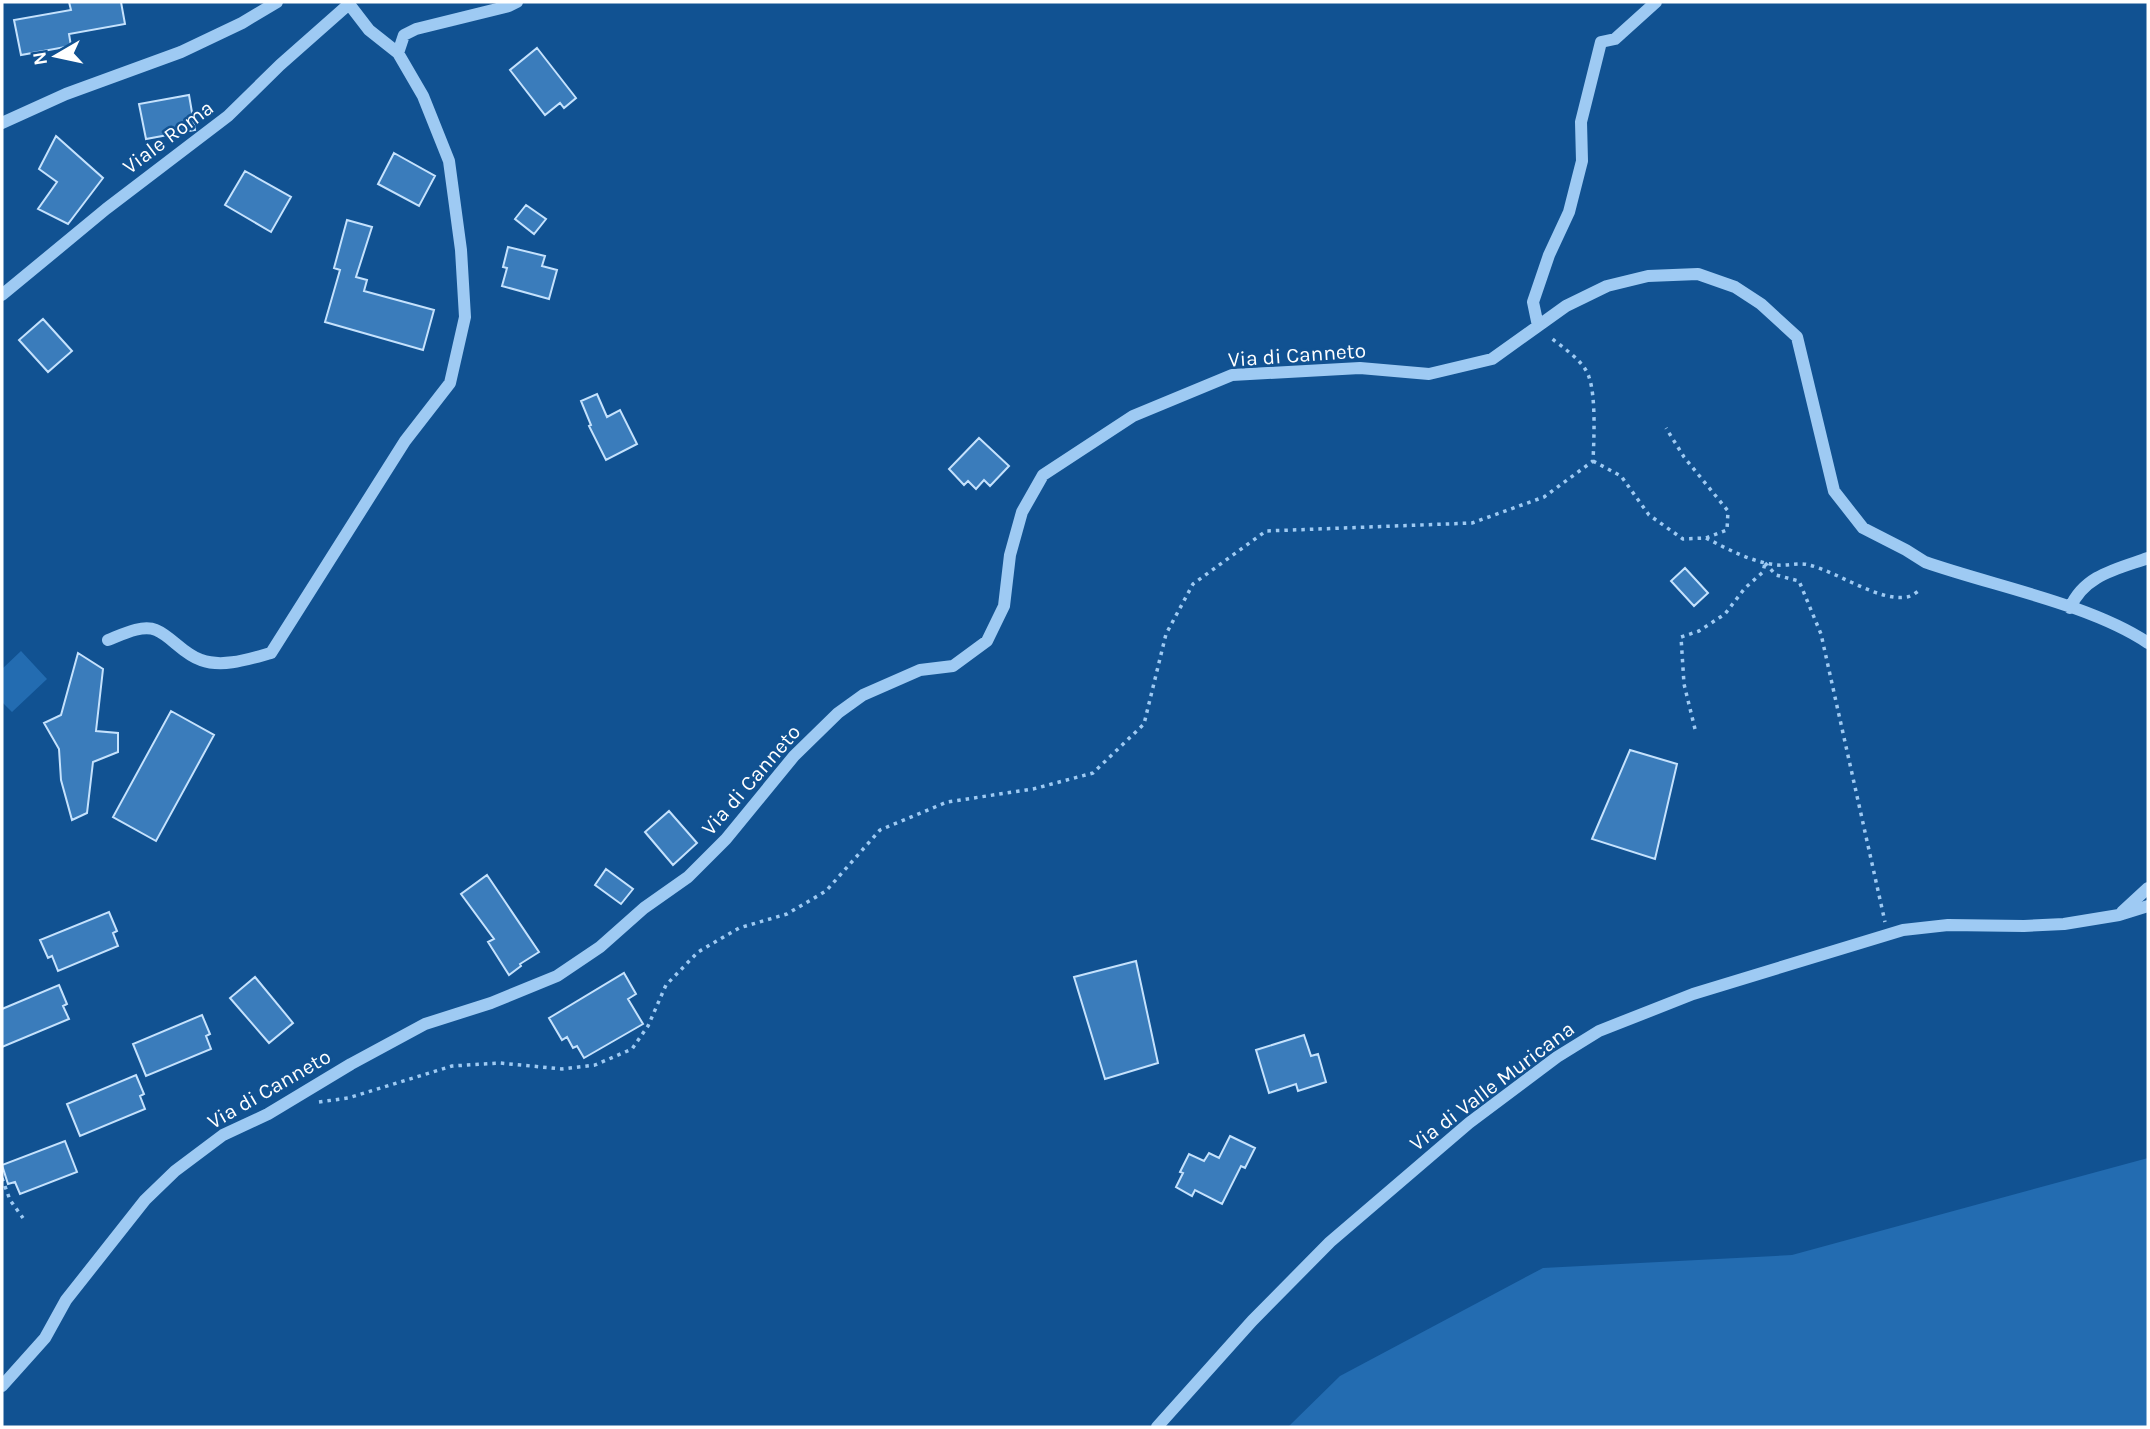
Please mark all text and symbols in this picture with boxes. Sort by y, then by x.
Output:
north arrow [21,21,91,91]
text: N [28,50,52,67]
street label: Viale Roma [118,95,218,179]
street label: Via di Canneto [1227,338,1367,372]
street label: Via di Canneto [697,720,805,840]
street label: Via di Valle Muricana [1405,1016,1579,1156]
street label: Via di Canneto [203,1044,335,1134]

